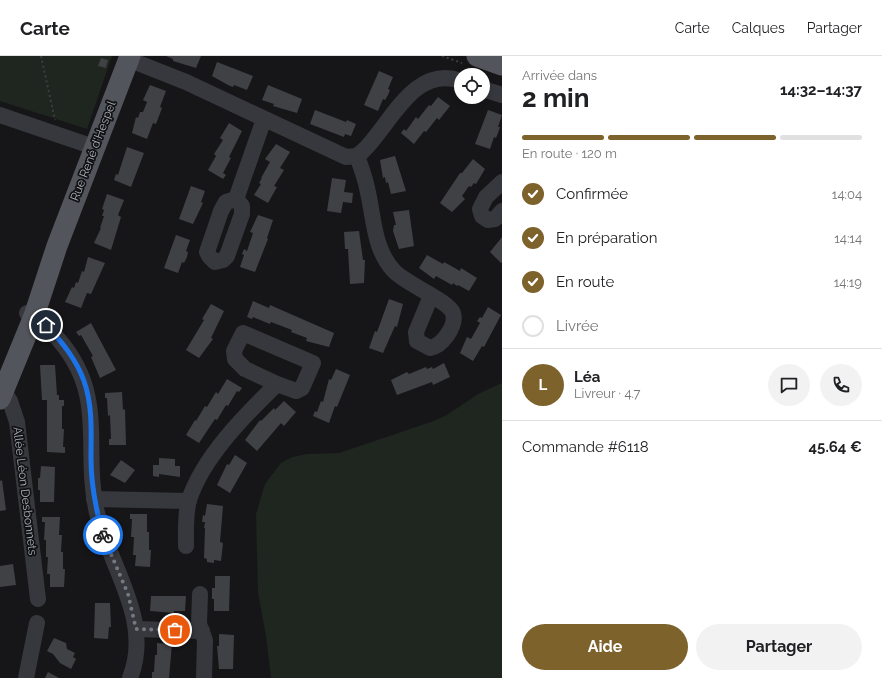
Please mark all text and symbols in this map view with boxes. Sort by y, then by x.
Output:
text: Carte [20,17,70,39]
text: Carte [675,20,710,36]
text: Calques [732,20,785,36]
text: Partager [807,20,862,36]
map controls [454,68,490,104]
button: locate [454,68,490,104]
text: Arrivée dans [522,68,597,83]
text: 14:32–14:37 [780,81,862,99]
text: 2 min [522,83,589,113]
street label: Rue René d'Hespel [67,98,119,203]
text: En route · 120 m [522,146,617,161]
icon: check [522,183,544,205]
text: Confirmée [556,185,628,203]
text: 14:04 [832,187,862,202]
icon: check [522,227,544,249]
text: En préparation [556,229,657,247]
text: 14:14 [834,231,862,246]
icon: check [522,271,544,293]
text: En route [556,273,614,291]
text: 14:19 [834,275,862,290]
pin [29,308,63,342]
icon: home [35,314,57,336]
text: Livrée [556,317,599,335]
button: chat [768,364,810,406]
button: phone [820,364,862,406]
text: Léa [574,368,600,386]
text: L [539,376,547,394]
text: Livreur · 4.7 [574,386,641,401]
street label: Allée Léon Desbonnets [10,426,40,556]
text: Commande #6118 [522,438,649,456]
text: 45.64 € [809,438,862,456]
courier [83,515,123,555]
icon: bike [92,524,114,546]
pin [158,613,192,647]
icon: bag [164,619,186,641]
button: Aide [522,624,688,670]
button: Partager [696,624,862,670]

